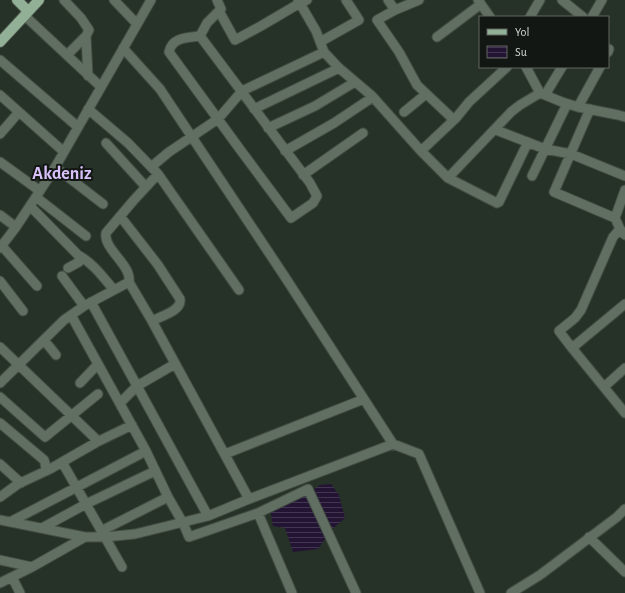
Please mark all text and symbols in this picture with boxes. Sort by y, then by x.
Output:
legend [479,16,609,68]
text: Yol [515,26,529,38]
text: Su [515,46,527,58]
district label: Akdeniz [32,165,92,183]

